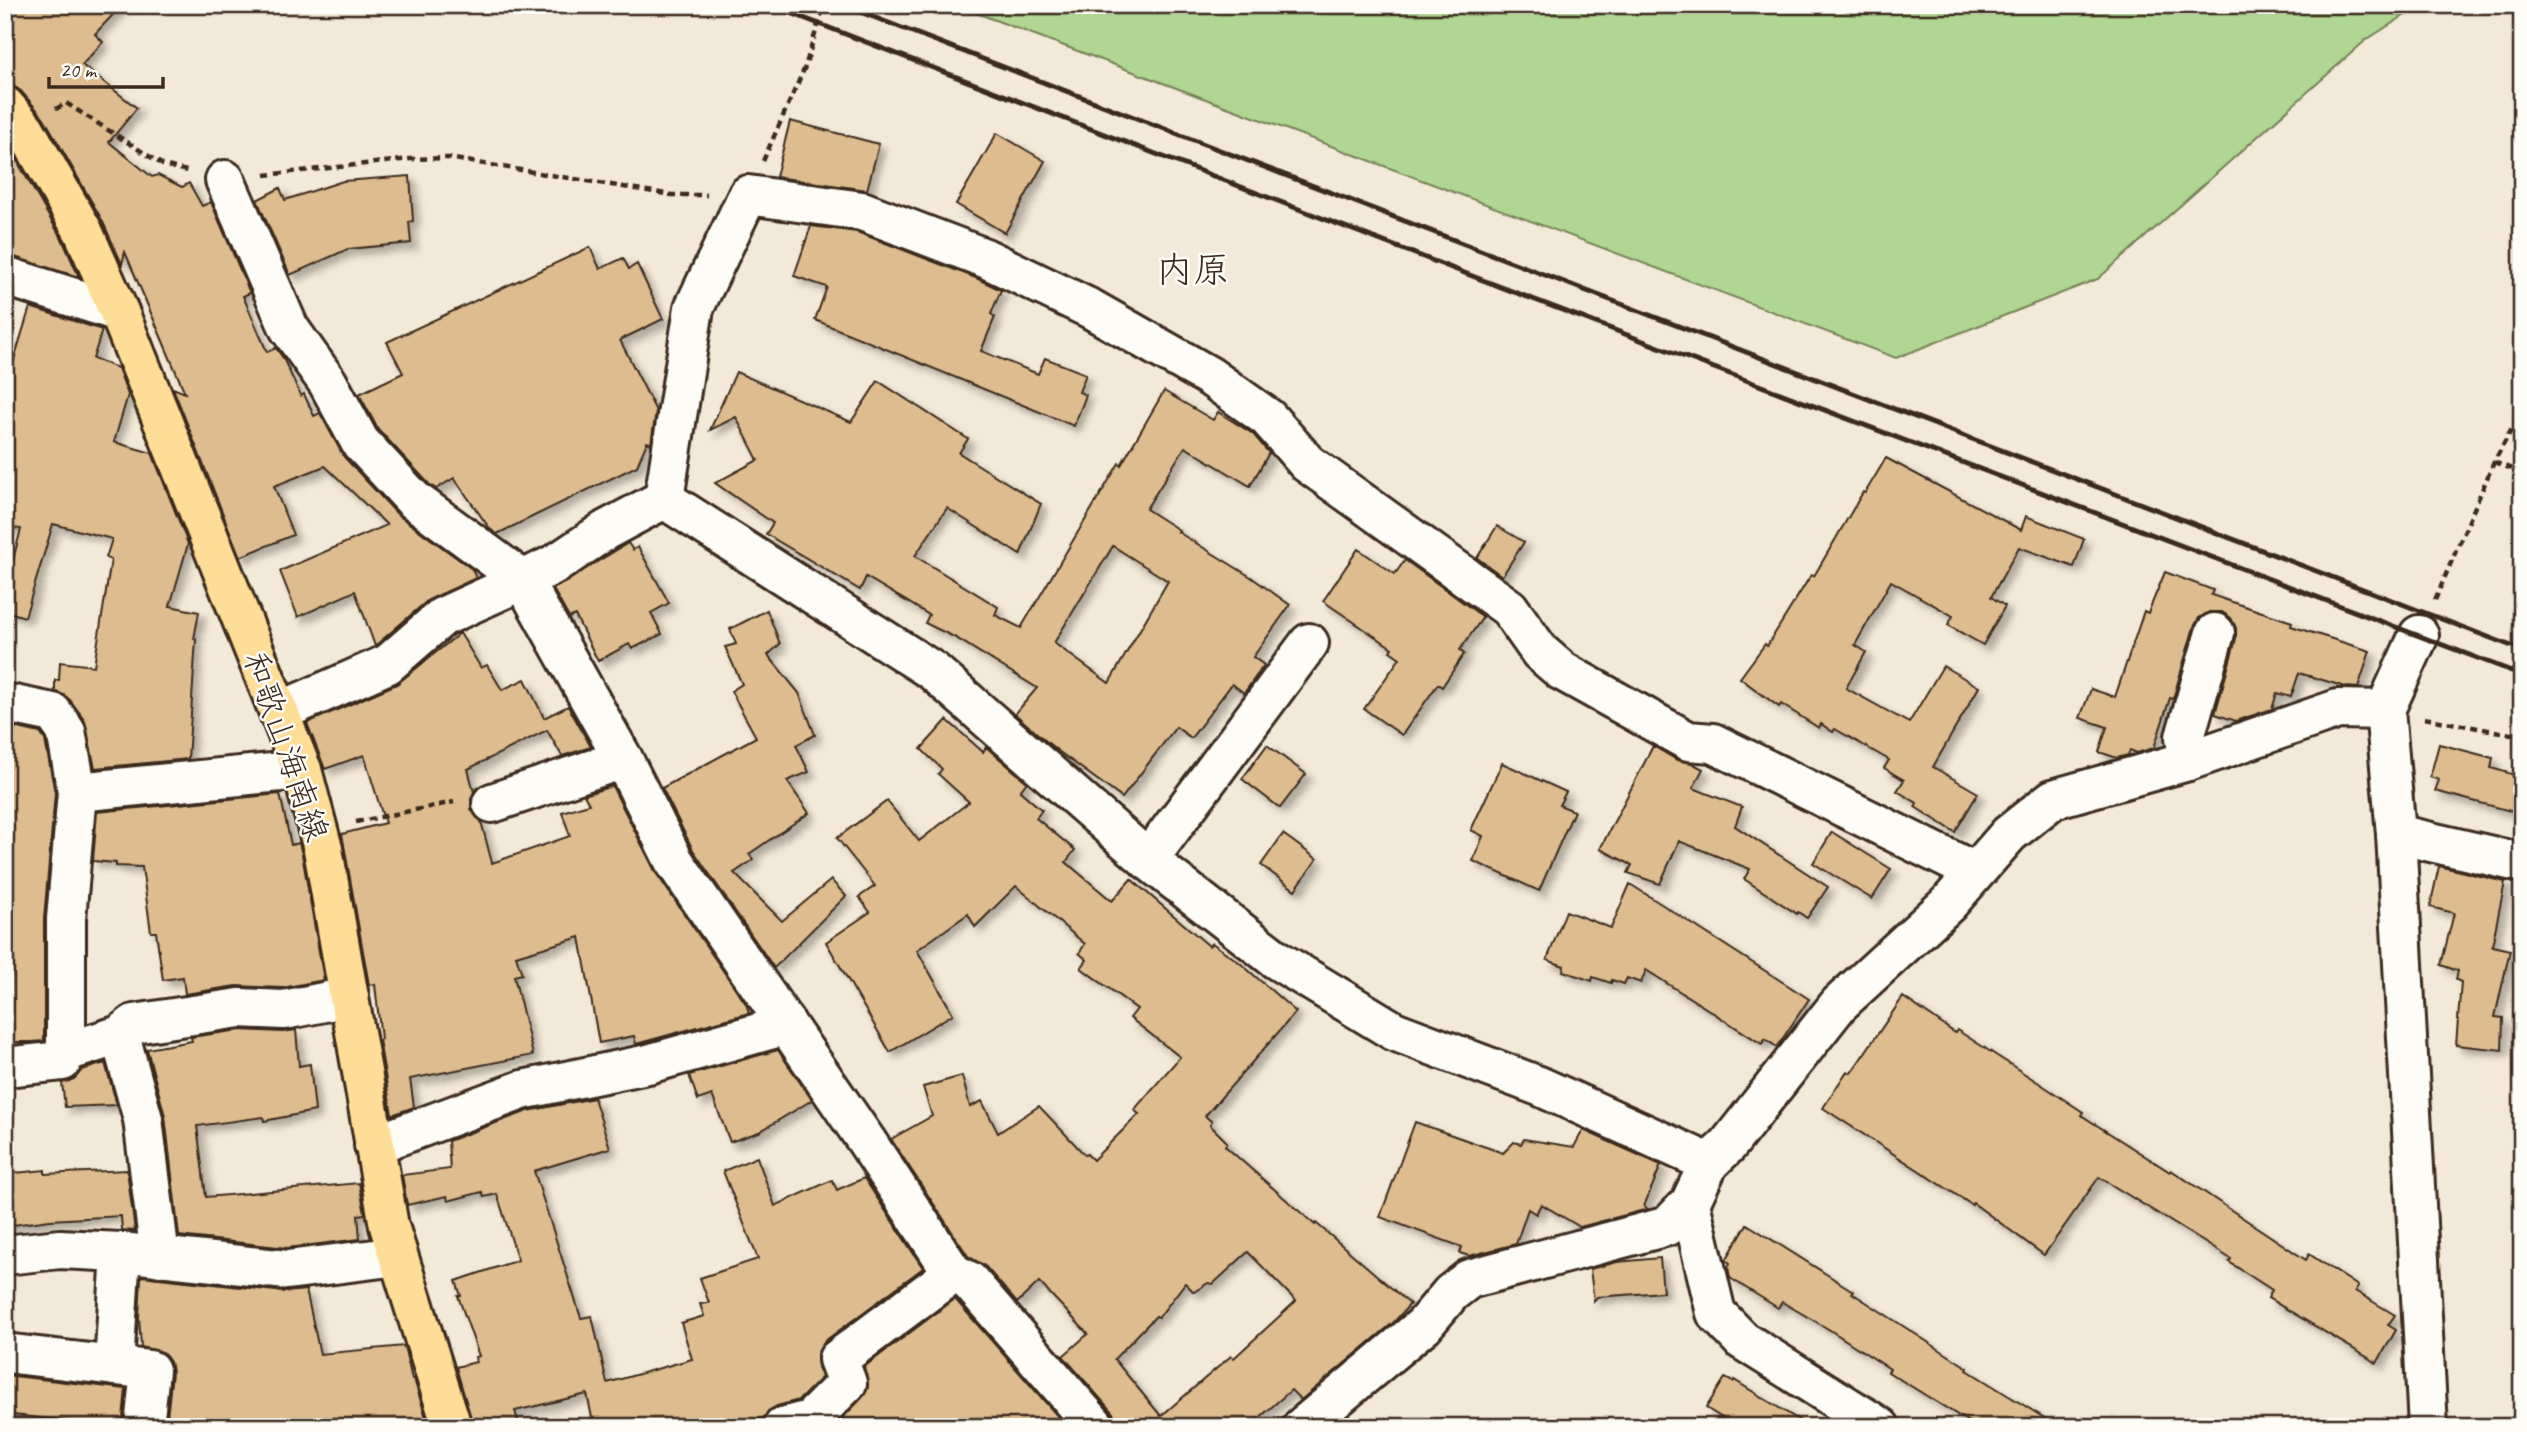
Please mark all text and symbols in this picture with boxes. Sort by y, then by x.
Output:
scale bar [49,46,163,90]
text: 20 m [60,57,98,83]
district label: 内原 [1156,246,1230,293]
street label: 和歌山海南線 [234,646,338,847]

